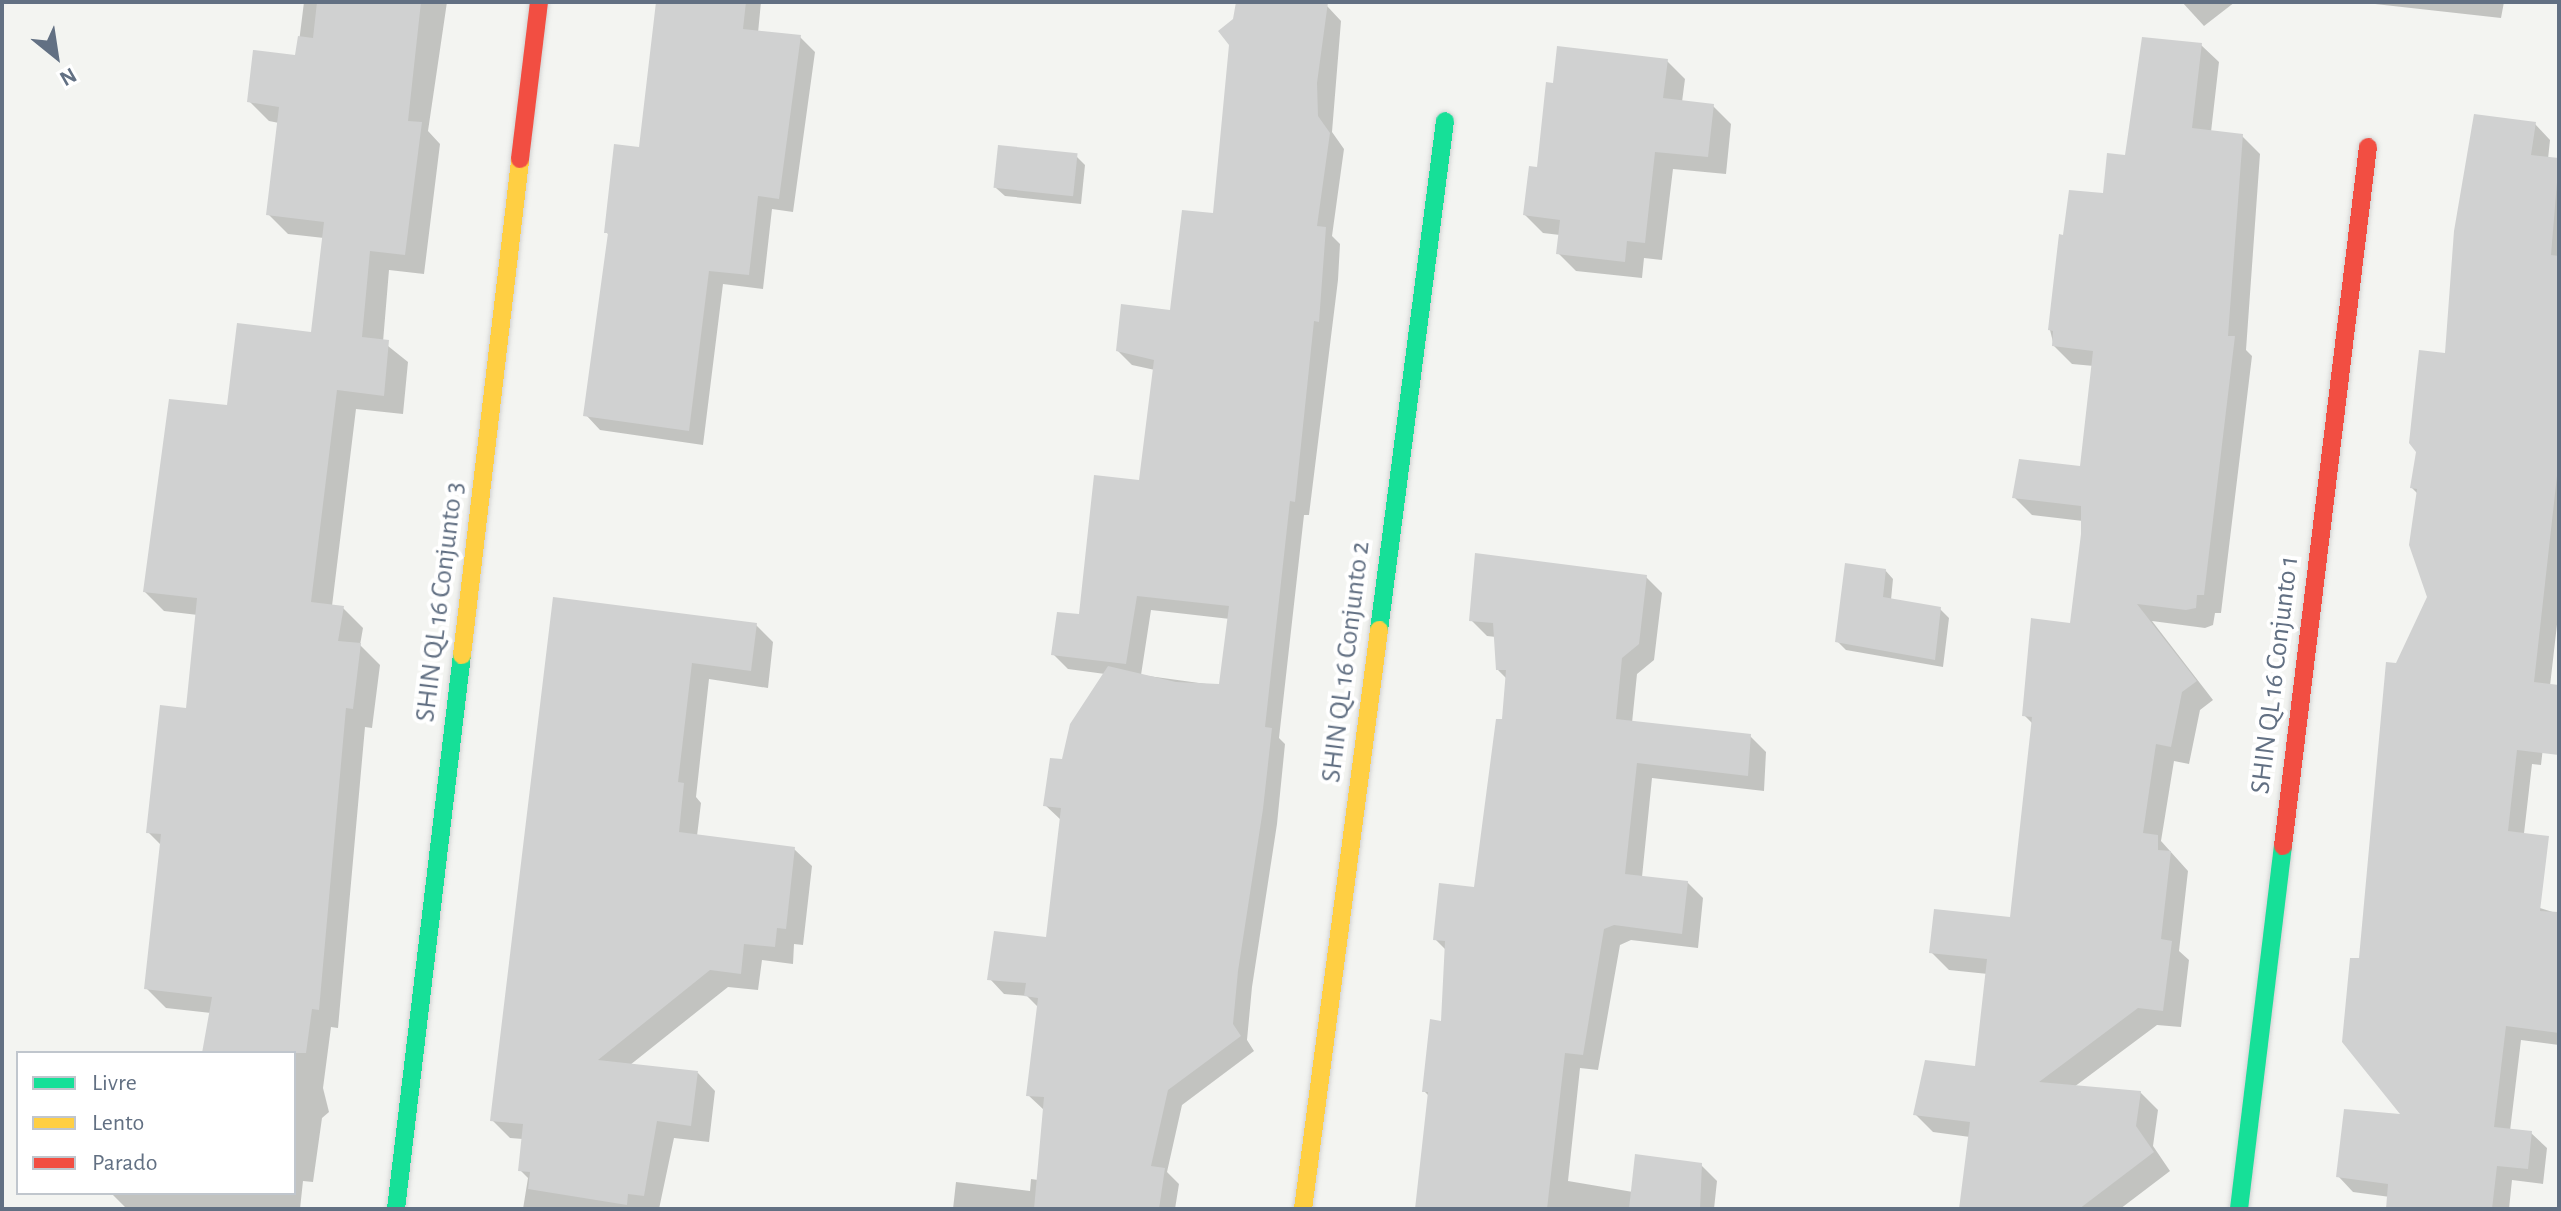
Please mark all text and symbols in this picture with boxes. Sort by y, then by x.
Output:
north arrow [16,16,96,96]
text: N [56,63,80,90]
street label: SHIN QL 16 Conjunto 3 [409,480,471,724]
street label: SHIN QL 16 Conjunto 2 [1315,540,1377,784]
street label: SHIN QL 16 Conjunto 1 [2244,554,2306,796]
legend [16,1051,296,1195]
text: Livre [92,1071,137,1095]
text: Lento [92,1111,144,1135]
text: Parado [92,1151,158,1175]

